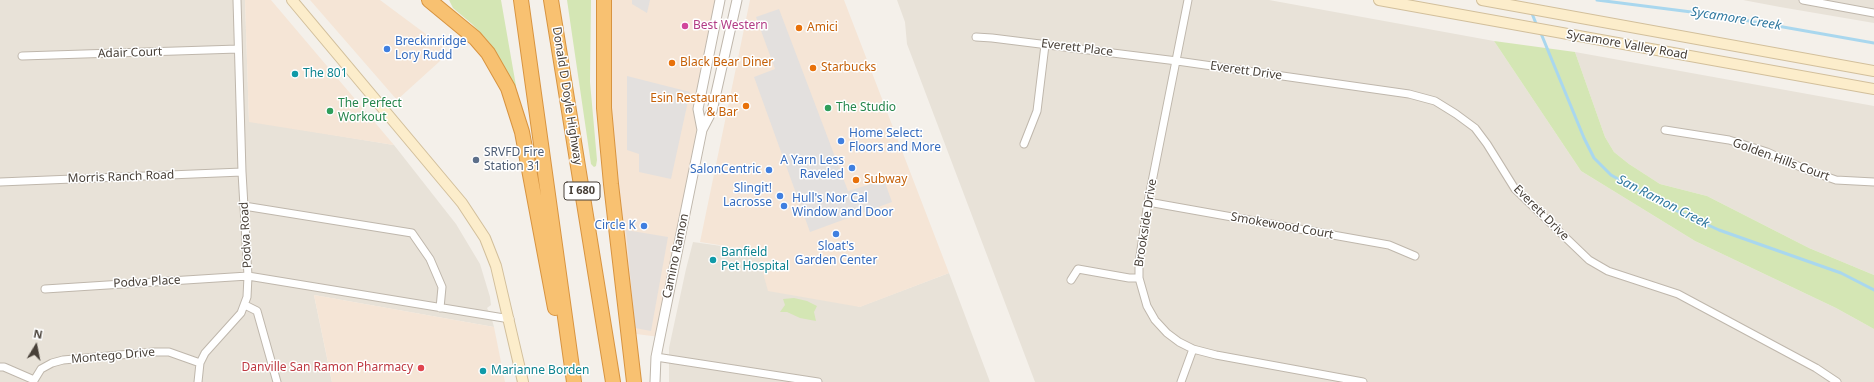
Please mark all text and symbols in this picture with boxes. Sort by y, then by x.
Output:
water label: Sycamore Creek [1690,4,1782,34]
place label: Best Western [693,19,768,33]
marker: Best Western [680,21,690,31]
place label: Amici [807,21,838,35]
marker: Amici [794,23,804,33]
street label: Donald D Doyle Highway [549,26,585,166]
street label: Sycamore Valley Road [1565,27,1689,63]
place label: Breckinridge Lory Rudd [395,35,467,63]
street label: Everett Place [1040,36,1114,60]
marker: Breckinridge Lory Rudd [382,44,392,54]
street label: Adair Court [98,45,162,61]
place label: Black Bear Diner [680,56,773,70]
marker: Black Bear Diner [667,58,677,68]
street label: Everett Drive [1209,59,1283,83]
place label: Starbucks [821,61,876,75]
marker: Starbucks [808,63,818,73]
place label: The 801 [303,67,348,81]
marker: The 801 [290,69,300,79]
place label: Esin Restaurant & Bar [650,92,738,120]
place label: The Perfect Workout [338,97,402,125]
marker: Esin Restaurant & Bar [741,101,751,111]
place label: The Studio [836,101,896,115]
marker: The Studio [823,103,833,113]
marker: The Perfect Workout [325,106,335,116]
place label: Home Select: Floors and More [849,127,941,155]
marker: Home Select: Floors and More [836,136,846,146]
street label: Golden Hills Court [1730,136,1832,184]
place label: SRVFD Fire Station 31 [484,146,544,174]
place label: A Yarn Less Raveled [780,154,844,182]
marker: SRVFD Fire Station 31 [471,155,481,165]
place label: SalonCentric [690,163,761,177]
marker: A Yarn Less Raveled [847,163,857,173]
marker: SalonCentric [764,165,774,175]
street label: Morris Ranch Road [67,168,175,186]
water label: San Ramon Creek [1614,172,1712,232]
place label: Subway [864,173,907,187]
marker: Subway [851,175,861,185]
street label: Brookside Drive [1132,178,1160,268]
road number: I 680 [564,182,600,200]
place label: Slingit! Lacrosse [723,182,772,210]
street label: Everett Drive [1510,182,1572,244]
marker: Slingit! Lacrosse [775,191,785,201]
place label: Hull's Nor Cal Window and Door [792,192,894,220]
street label: Podva Road [237,201,255,269]
marker: Hull's Nor Cal Window and Door [779,201,789,211]
street label: Smokewood Court [1230,210,1334,242]
street label: Camino Ramon [660,212,692,300]
place label: Circle K [594,219,636,233]
marker: Circle K [639,221,649,231]
marker: Sloat's Garden Center [831,229,841,239]
place label: Sloat's Garden Center [795,240,877,268]
place label: Banfield Pet Hospital [721,246,789,274]
marker: Banfield Pet Hospital [708,255,718,265]
street label: Podva Place [113,273,181,291]
north arrow [16,326,56,366]
text: N [32,326,44,342]
street label: Montego Drive [70,345,156,367]
place label: Danville San Ramon Pharmacy [242,361,413,375]
marker: Danville San Ramon Pharmacy [416,363,426,373]
place label: Marianne Borden [491,364,589,378]
marker: Marianne Borden [478,366,488,376]

